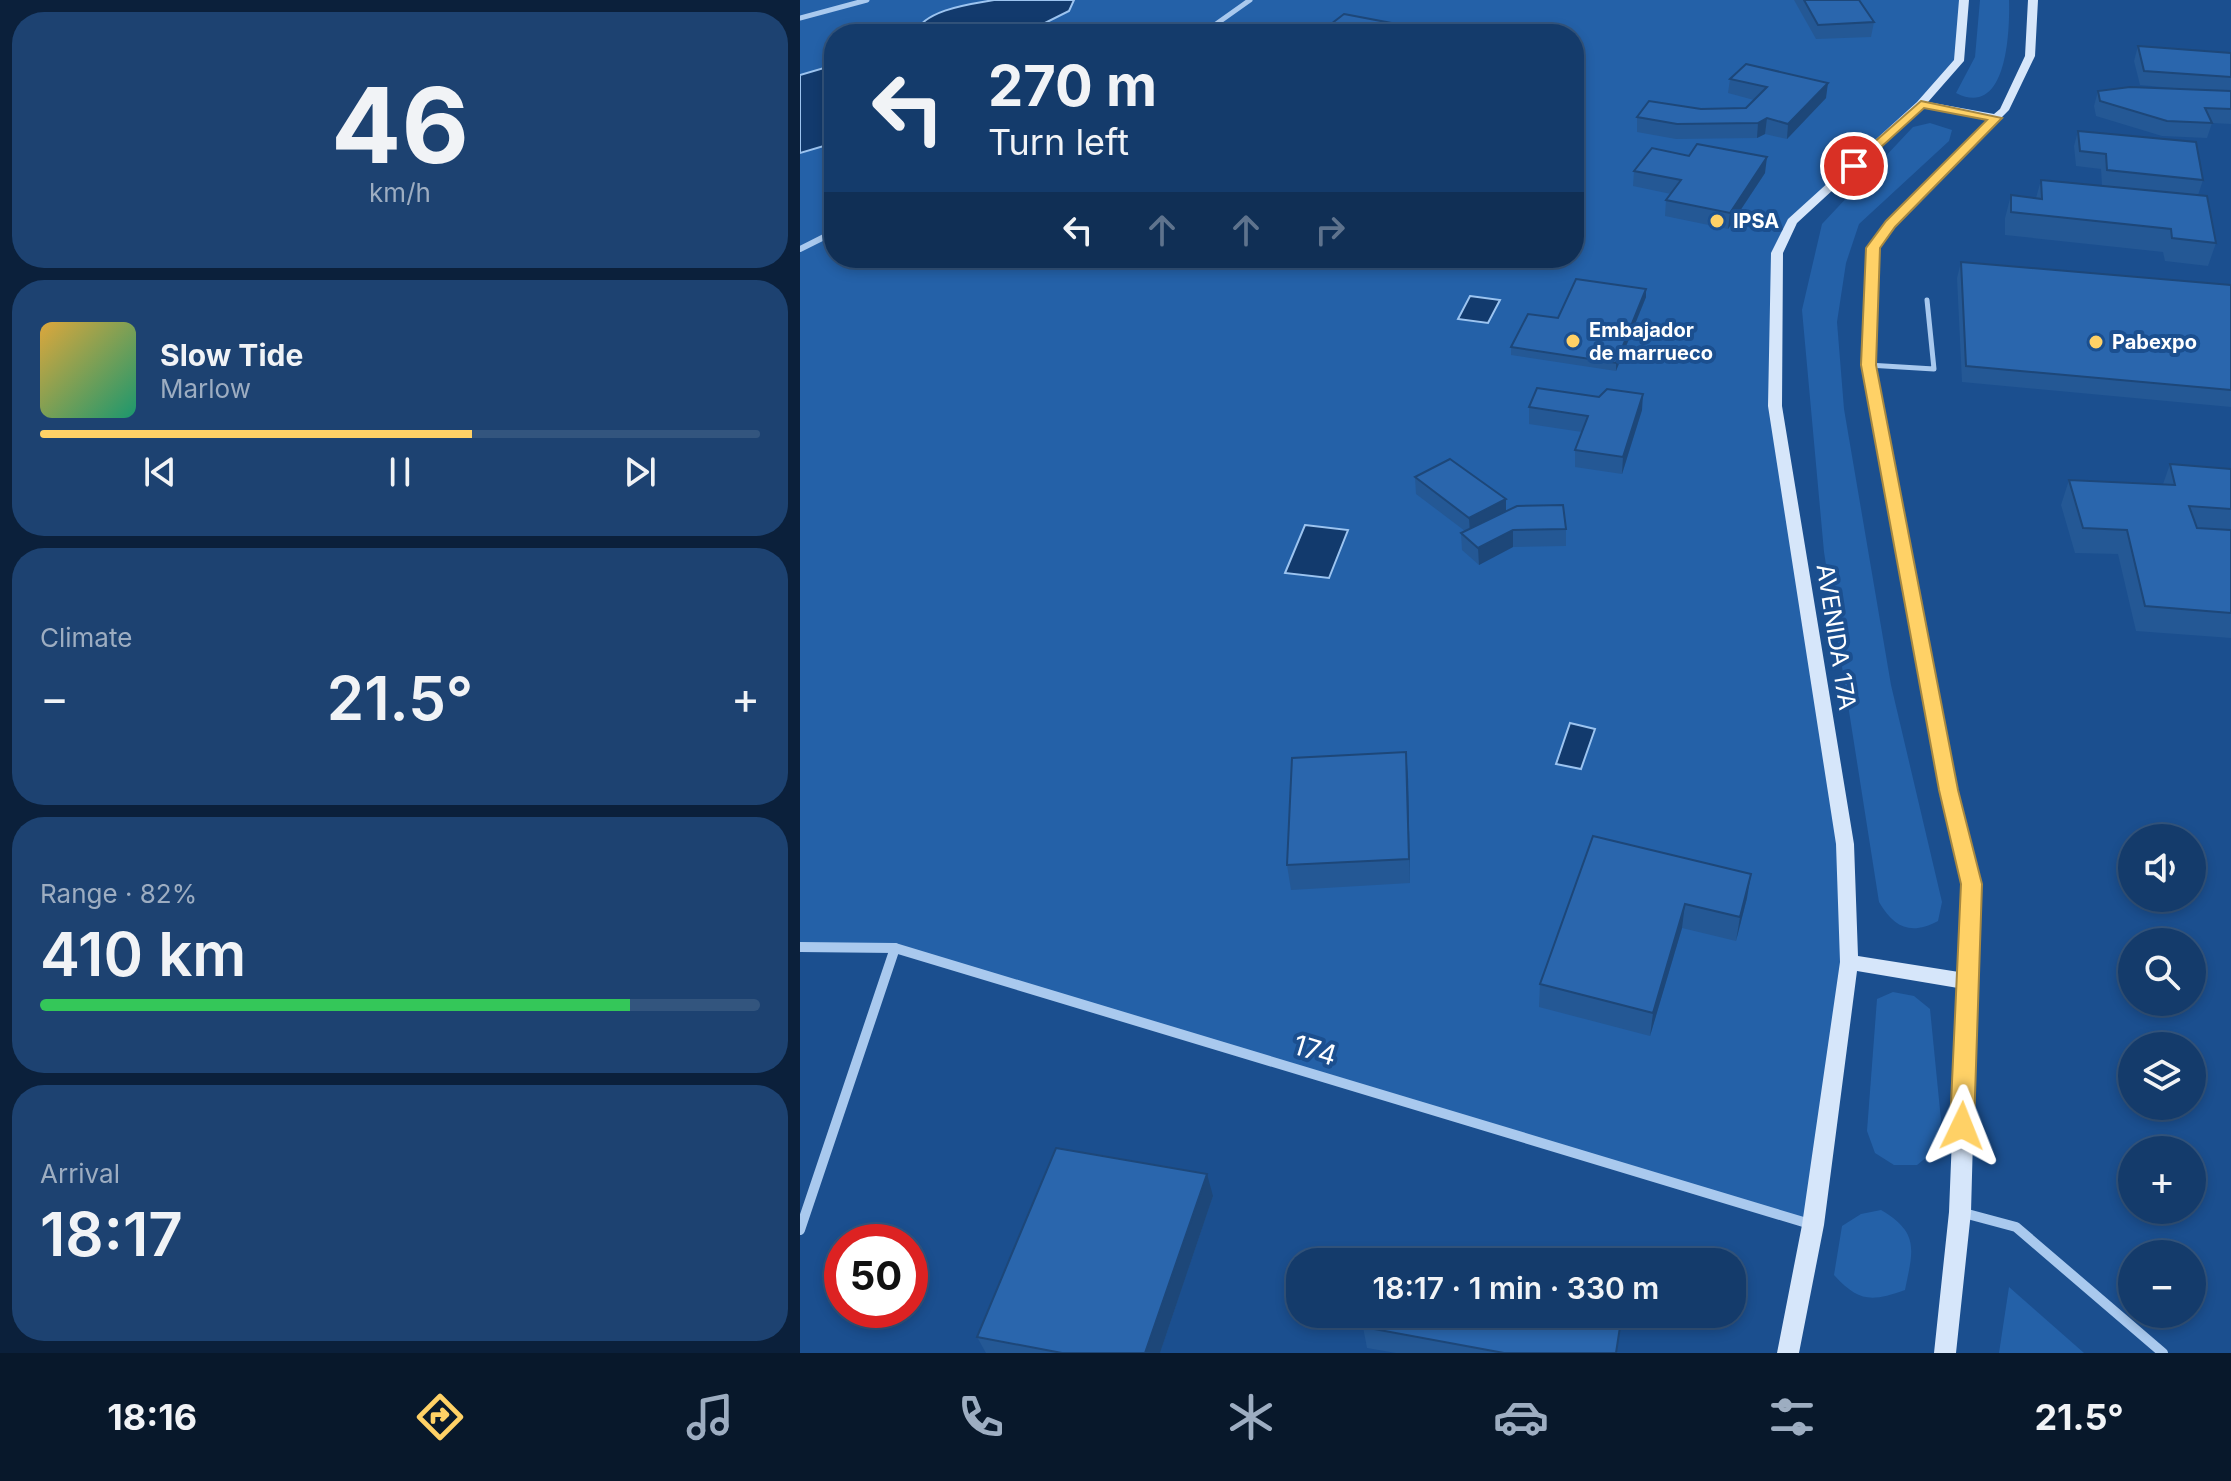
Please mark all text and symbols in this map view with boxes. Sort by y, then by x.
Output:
text: 270 m [988,52,1157,120]
icon: left [856,56,960,160]
text: 46 [331,62,469,188]
text: Turn left [988,120,1129,164]
pin [1820,132,1888,200]
icon: arrive [1832,144,1876,188]
text: km/h [369,177,431,208]
icon: left [1056,208,1100,252]
icon: ahead [1140,208,1184,252]
icon: ahead [1224,208,1268,252]
icon: right [1308,208,1352,252]
place label: IPSA [1733,209,1779,233]
marker: IPSA [1708,212,1726,230]
place label: Embajador de marrueco [1589,318,1713,365]
place label: Pabexpo [2112,330,2197,354]
marker: Embajador de marrueco [1564,332,1582,350]
marker: Pabexpo [2087,333,2105,351]
text: Slow Tide [160,337,303,373]
text: Marlow [160,373,251,404]
icon: previous [138,450,182,494]
icon: pause [378,450,422,494]
icon: next [618,450,662,494]
street label: AVENIDA 17A [1811,562,1862,712]
text: Climate [40,622,132,653]
text: 21.5° [327,662,473,734]
text: − [40,671,69,725]
text: + [731,671,760,725]
map controls [2118,824,2206,1328]
button: sound [2118,824,2206,912]
text: Range · 82% [40,878,197,909]
text: 410 km [40,918,246,990]
button: search [2118,928,2206,1016]
street label: 174 [1289,1027,1341,1073]
button: layers [2118,1032,2206,1120]
position arrow [1920,1084,2004,1168]
button: + [2118,1136,2206,1224]
text: Arrival [40,1158,120,1189]
text: 18:17 [40,1198,183,1270]
speed limit sign: 50 [824,1224,928,1328]
button: − [2118,1240,2206,1328]
text: 18:17 · 1 min · 330 m [1373,1270,1659,1306]
icon: directions [412,1389,468,1445]
icon: music [682,1389,738,1445]
icon: phone [953,1389,1009,1445]
icon: climate [1223,1389,1279,1445]
icon: car [1493,1389,1549,1445]
icon: filters [1764,1389,1820,1445]
text: 18:16 [107,1395,197,1439]
text: 21.5° [2034,1395,2124,1439]

